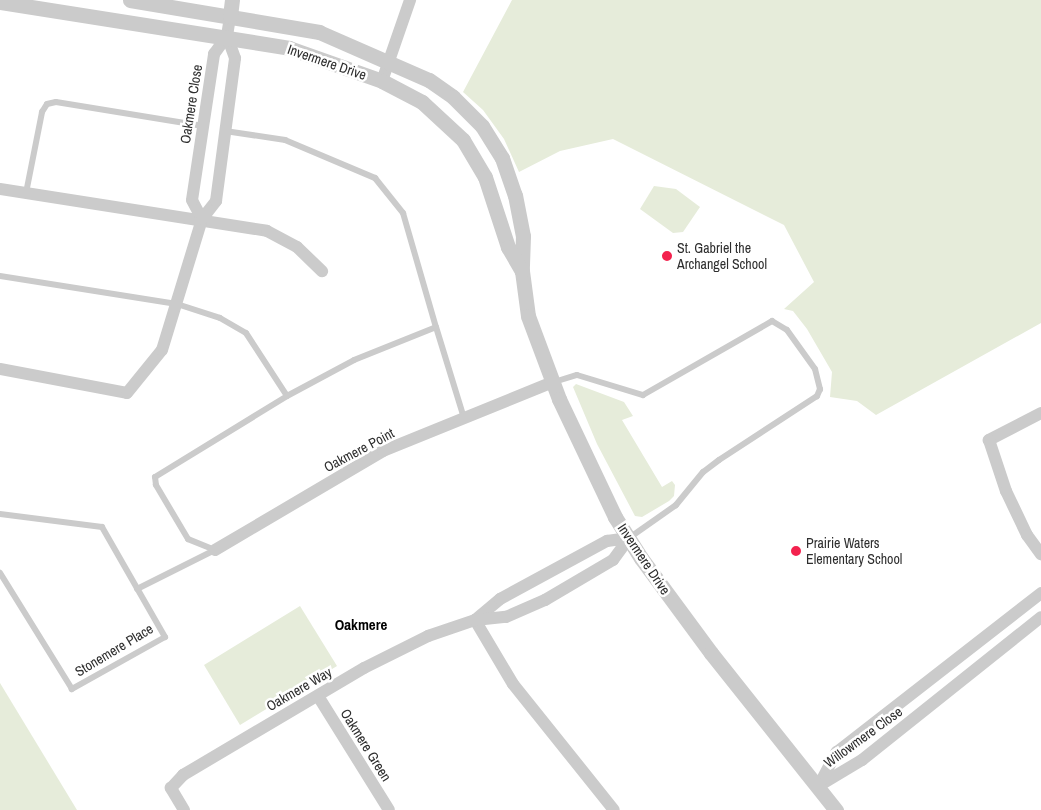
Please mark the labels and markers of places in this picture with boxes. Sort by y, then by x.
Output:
place label: St. Gabriel the Archangel School [677,240,767,272]
marker: St. Gabriel the Archangel School [661,250,673,262]
place label: Prairie Waters Elementary School [806,535,902,568]
marker: Prairie Waters Elementary School [790,545,802,557]

